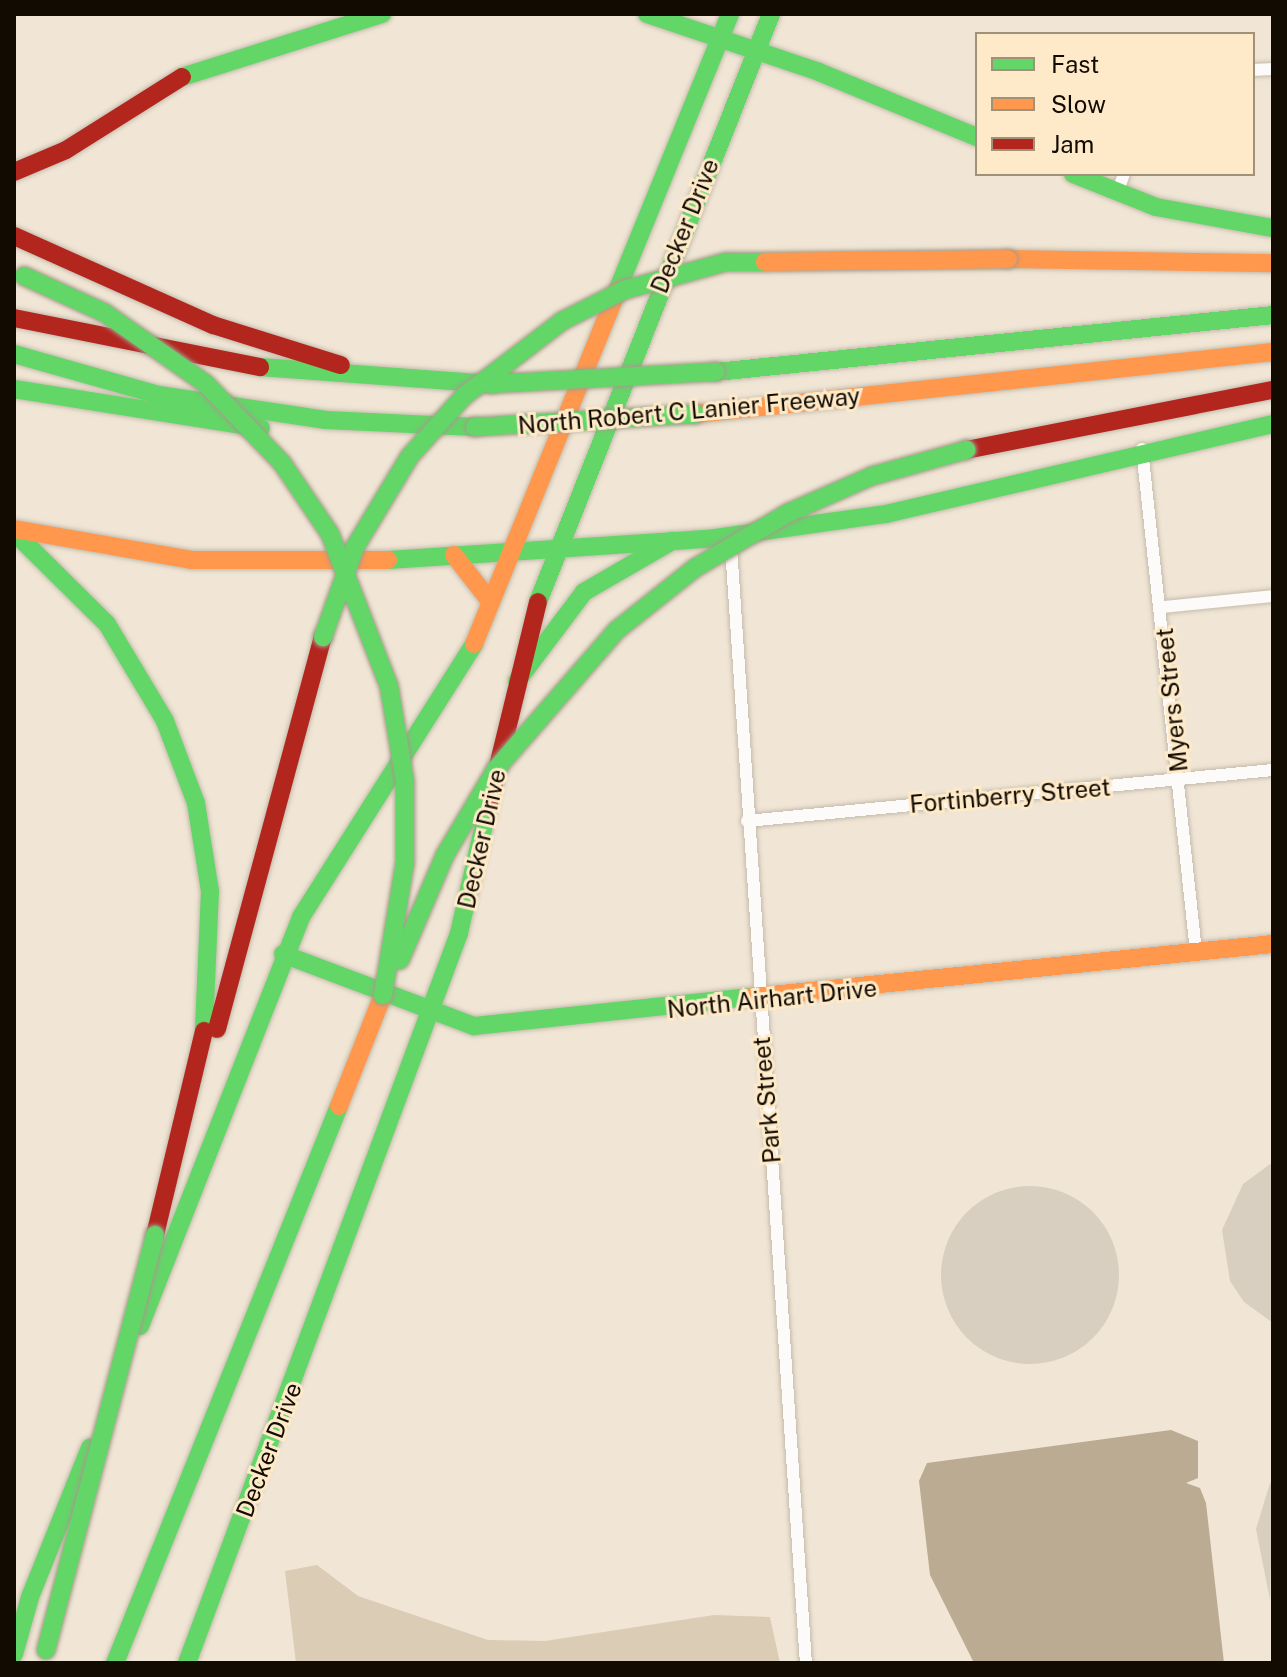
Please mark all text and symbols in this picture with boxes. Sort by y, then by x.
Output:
legend [975,32,1255,176]
text: Fast [1051,50,1099,78]
text: Slow [1051,90,1106,118]
text: Jam [1051,130,1094,158]
street label: Decker Drive [645,155,725,297]
street label: North Robert C Lanier Freeway [517,382,861,440]
street label: Myers Street [1150,626,1194,774]
street label: Decker Drive [452,766,512,912]
street label: Fortinberry Street [908,773,1112,819]
street label: North Airhart Drive [666,974,878,1024]
street label: Park Street [747,1035,787,1165]
street label: Decker Drive [230,1378,308,1522]

